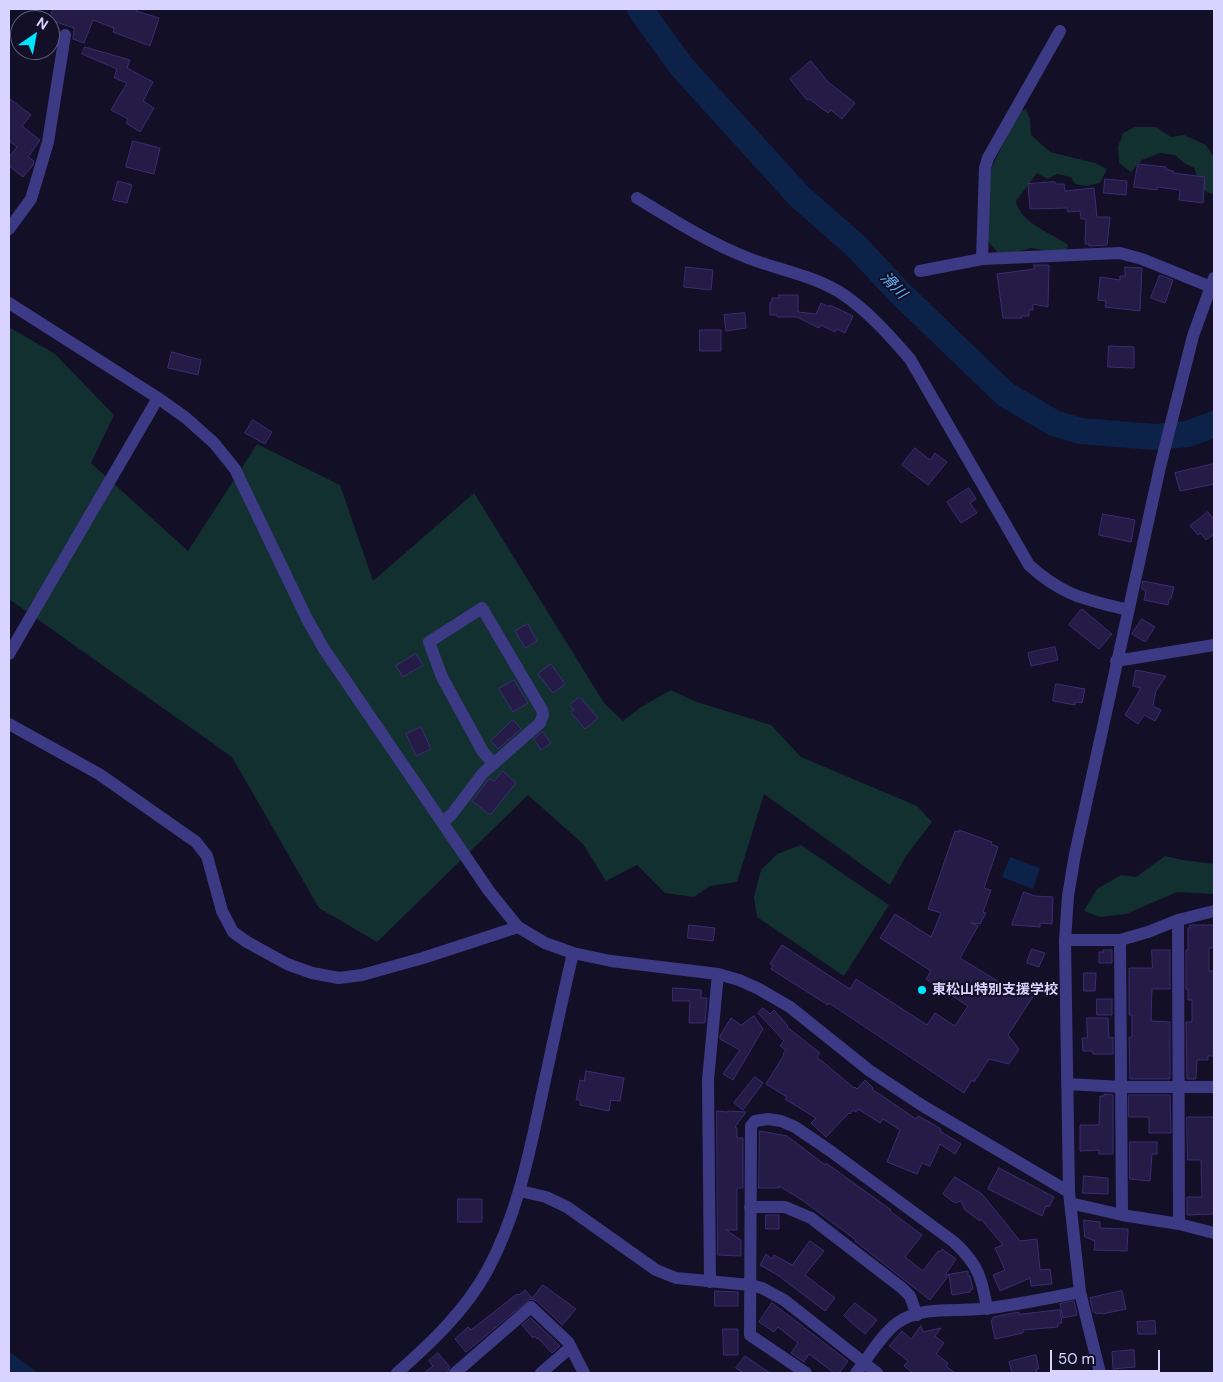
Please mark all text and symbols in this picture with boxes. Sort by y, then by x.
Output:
north arrow [10,10,60,60]
text: N [33,13,52,34]
water label: 滑川 [876,269,910,303]
place label: 東松山特別支援学校 [932,982,1058,998]
marker: 東松山特別支援学校 [916,984,928,996]
scale bar [1053,1340,1163,1372]
text: 50 m [1058,1349,1095,1369]

